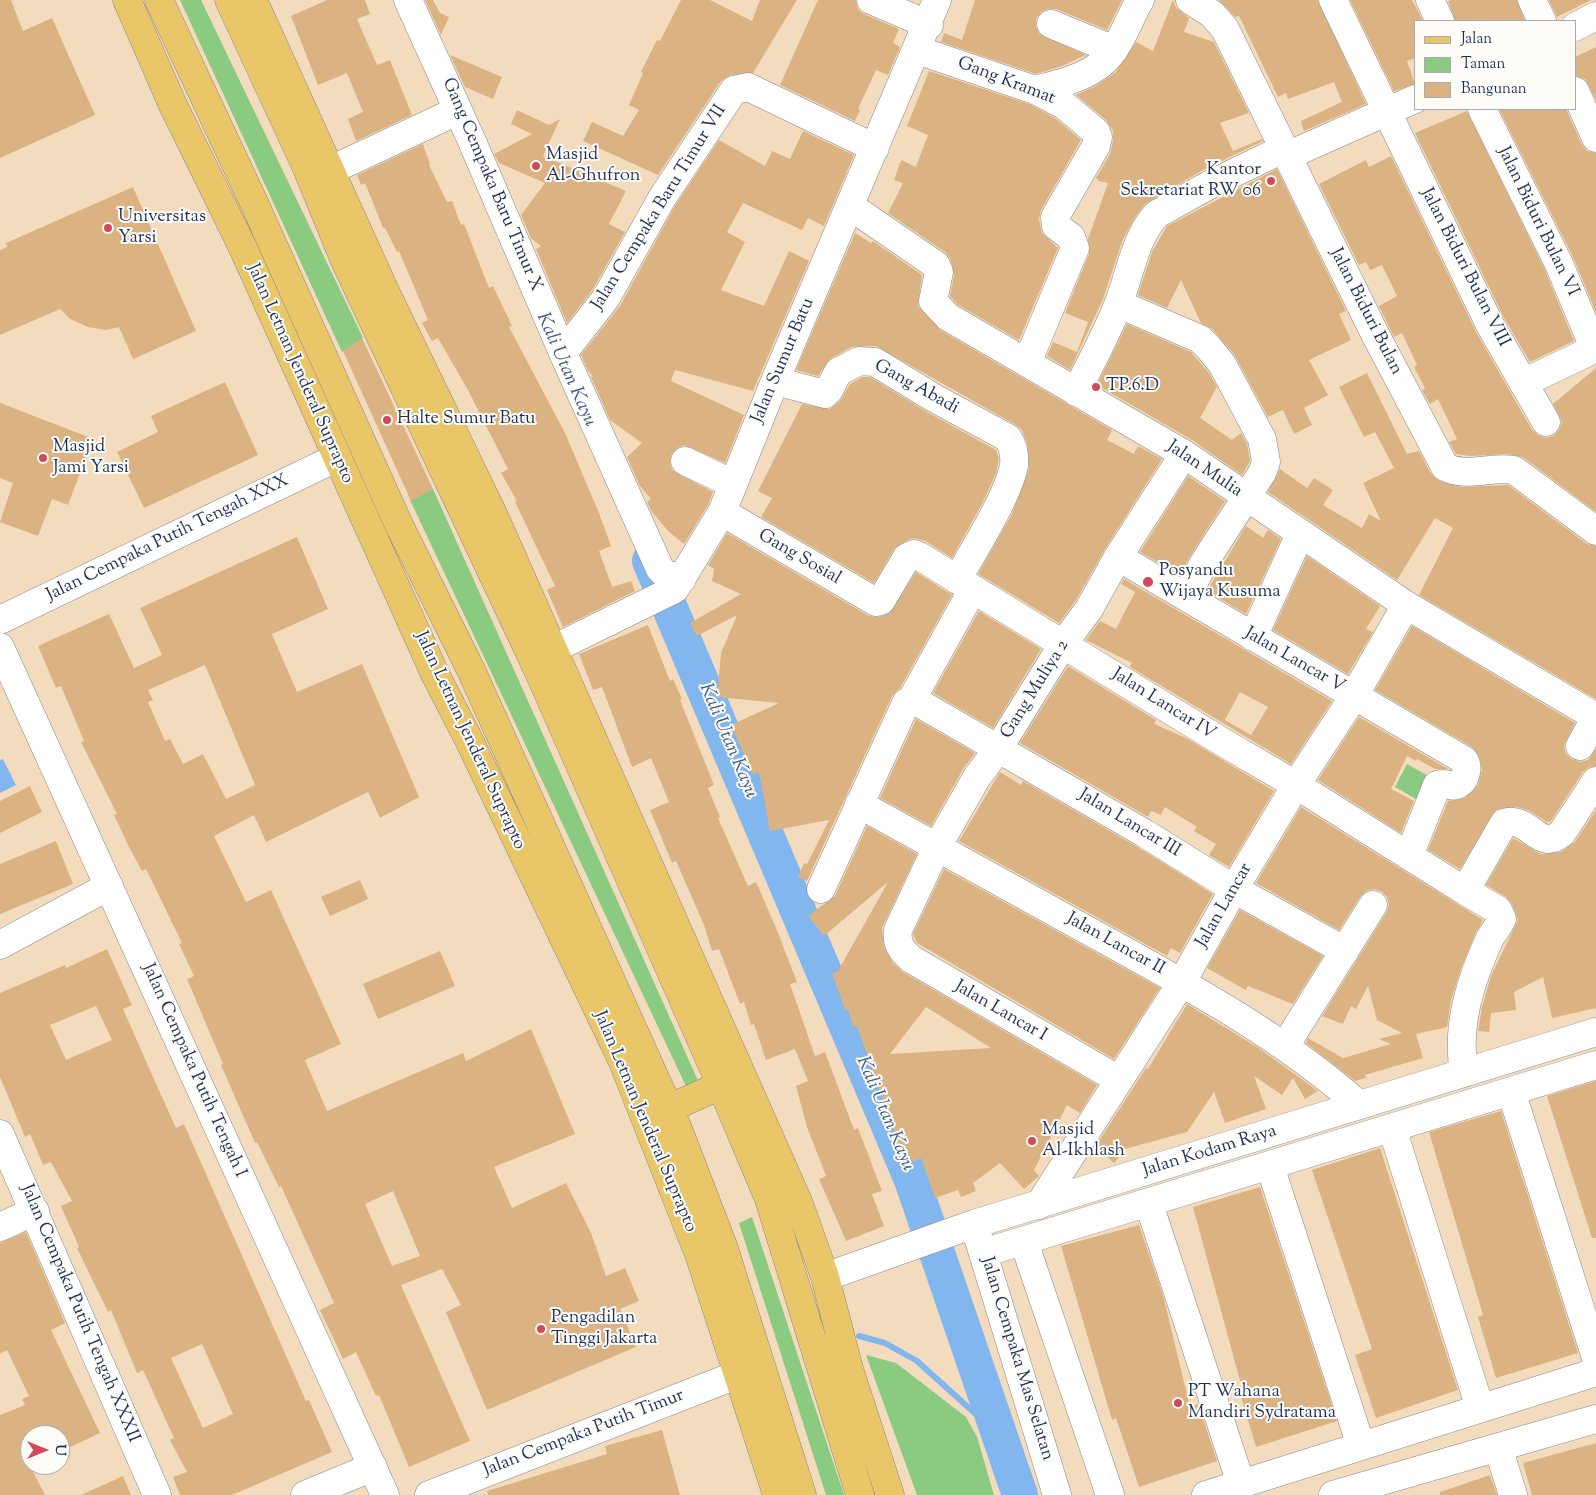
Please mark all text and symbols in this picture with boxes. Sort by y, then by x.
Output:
legend [1414,20,1576,110]
text: Jalan [1461,29,1492,50]
street label: Gang Kramat [954,53,1058,111]
text: Taman [1461,54,1505,75]
street label: Gang Cempaka Baru Timur X [436,75,546,295]
text: Bangunan [1461,79,1527,100]
street label: Jalan Cempaka Baru Timur VII [588,101,732,315]
street label: Jalan Biduri Bulan VI [1491,144,1583,300]
place label: Masjid Al-Ghufron [546,145,640,188]
marker: Masjid Al-Ghufron [530,160,542,172]
place label: Kantor Sekretariat RW 06 [1120,160,1261,202]
marker: Kantor Sekretariat RW 06 [1265,175,1277,187]
street label: Jalan Biduri Bulan VIII [1415,185,1513,351]
place label: Universitas Yarsi [118,207,206,250]
marker: Universitas Yarsi [102,222,114,234]
street label: Jalan Biduri Bulan [1324,245,1406,379]
street label: Jalan Letnan Jenderal Suprapto [241,261,357,487]
street label: Jalan Sumur Batu [748,295,820,427]
water label: Kali Utan Kayu [530,309,600,431]
street label: Gang Abadi [870,356,962,420]
place label: TP.6.D [1106,376,1159,398]
marker: TP.6.D [1090,381,1102,393]
place label: Halte Sumur Batu [397,409,535,431]
marker: Halte Sumur Batu [381,414,393,426]
place label: Masjid Jami Yarsi [53,437,129,479]
street label: Jalan Mulia [1162,437,1246,503]
marker: Masjid Jami Yarsi [37,452,49,464]
street label: Jalan Cempaka Putih Tengah XXX [43,471,293,607]
street label: Gang Sosial [754,526,844,590]
place label: Posyandu Wijaya Kusuma [1159,561,1281,604]
marker: Posyandu Wijaya Kusuma [1141,575,1155,589]
street label: Jalan Lancar V [1240,624,1348,698]
street label: Jalan Letnan Jenderal Suprapto [409,628,529,854]
street label: Gang Muliya 2 [997,637,1075,743]
street label: Jalan Lancar IV [1107,665,1219,745]
water label: Kali Utan Kayu [693,680,761,802]
street label: Jalan Lancar III [1074,785,1184,863]
street label: Jalan Lancar [1192,860,1258,952]
street label: Jalan Lancar II [1062,909,1168,981]
street label: Jalan Cempaka Putih Tengah I [136,961,250,1181]
street label: Jalan Lancar I [950,977,1050,1047]
street label: Jalan Letnan Jenderal Suprapto [588,1008,700,1236]
water label: Kali Utan Kayu [850,1053,918,1175]
place label: Masjid Al-Ikhlash [1042,1120,1125,1162]
street label: Jalan Kodam Raya [1140,1121,1280,1183]
marker: Masjid Al-Ikhlash [1026,1135,1038,1147]
street label: Jalan Cempaka Putih Tengah XXXII [15,1182,143,1446]
street label: Jalan Cempaka Mas Selatan [975,1255,1057,1463]
place label: Pengadilan Tinggi Jakarta [551,1308,657,1350]
marker: Pengadilan Tinggi Jakarta [535,1323,547,1335]
place label: PT Wahana Mandiri Sydratama [1188,1382,1336,1425]
street label: Jalan Cempaka Putih Timur [481,1386,687,1482]
marker: PT Wahana Mandiri Sydratama [1172,1397,1184,1409]
north arrow [20,1425,70,1475]
text: U [49,1444,69,1456]

